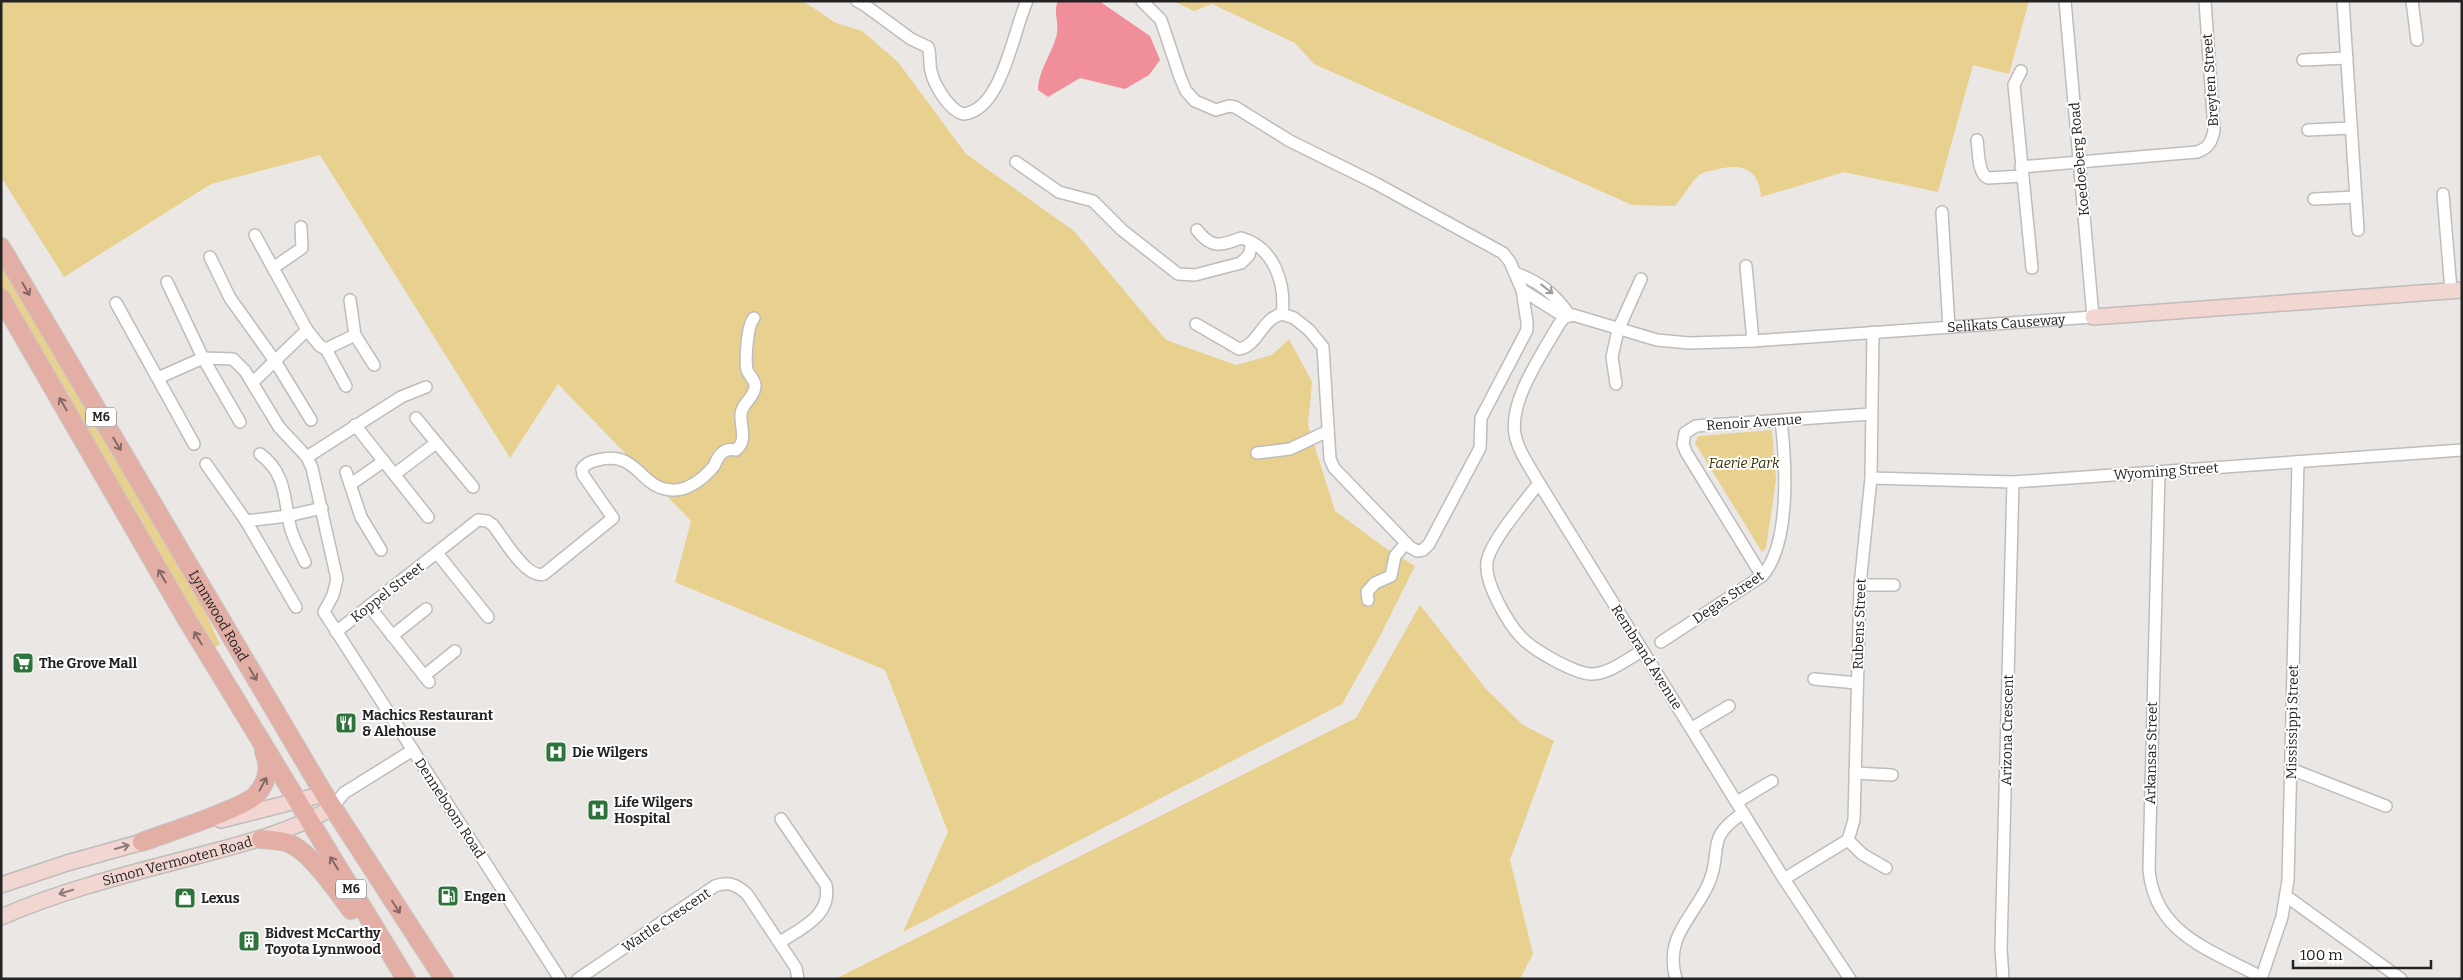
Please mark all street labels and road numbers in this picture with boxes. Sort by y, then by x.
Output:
street label: Breyten Street [2199,33,2222,127]
street label: Koedoeberg Road [2066,101,2093,217]
street label: Selikats Causeway [1947,311,2067,336]
road number: M6 [86,408,116,427]
street label: Renoir Avenue [1706,411,1802,434]
street label: Wyoming Street [2113,459,2219,484]
street label: Koppel Street [347,559,427,626]
street label: Lynnwood Road [185,567,252,664]
street label: Degas Street [1690,567,1767,627]
street label: Rubens Street [1849,578,1870,670]
street label: Rembrand Avenue [1607,602,1686,713]
street label: Mississippi Street [2283,664,2302,780]
street label: Arizona Crescent [1998,674,2017,786]
street label: Arkansas Street [2142,701,2161,805]
street label: Denneboom Road [411,755,488,862]
street label: Simon Vermooten Road [100,833,254,890]
road number: M6 [336,880,366,899]
street label: Wattle Crescent [619,885,714,956]

